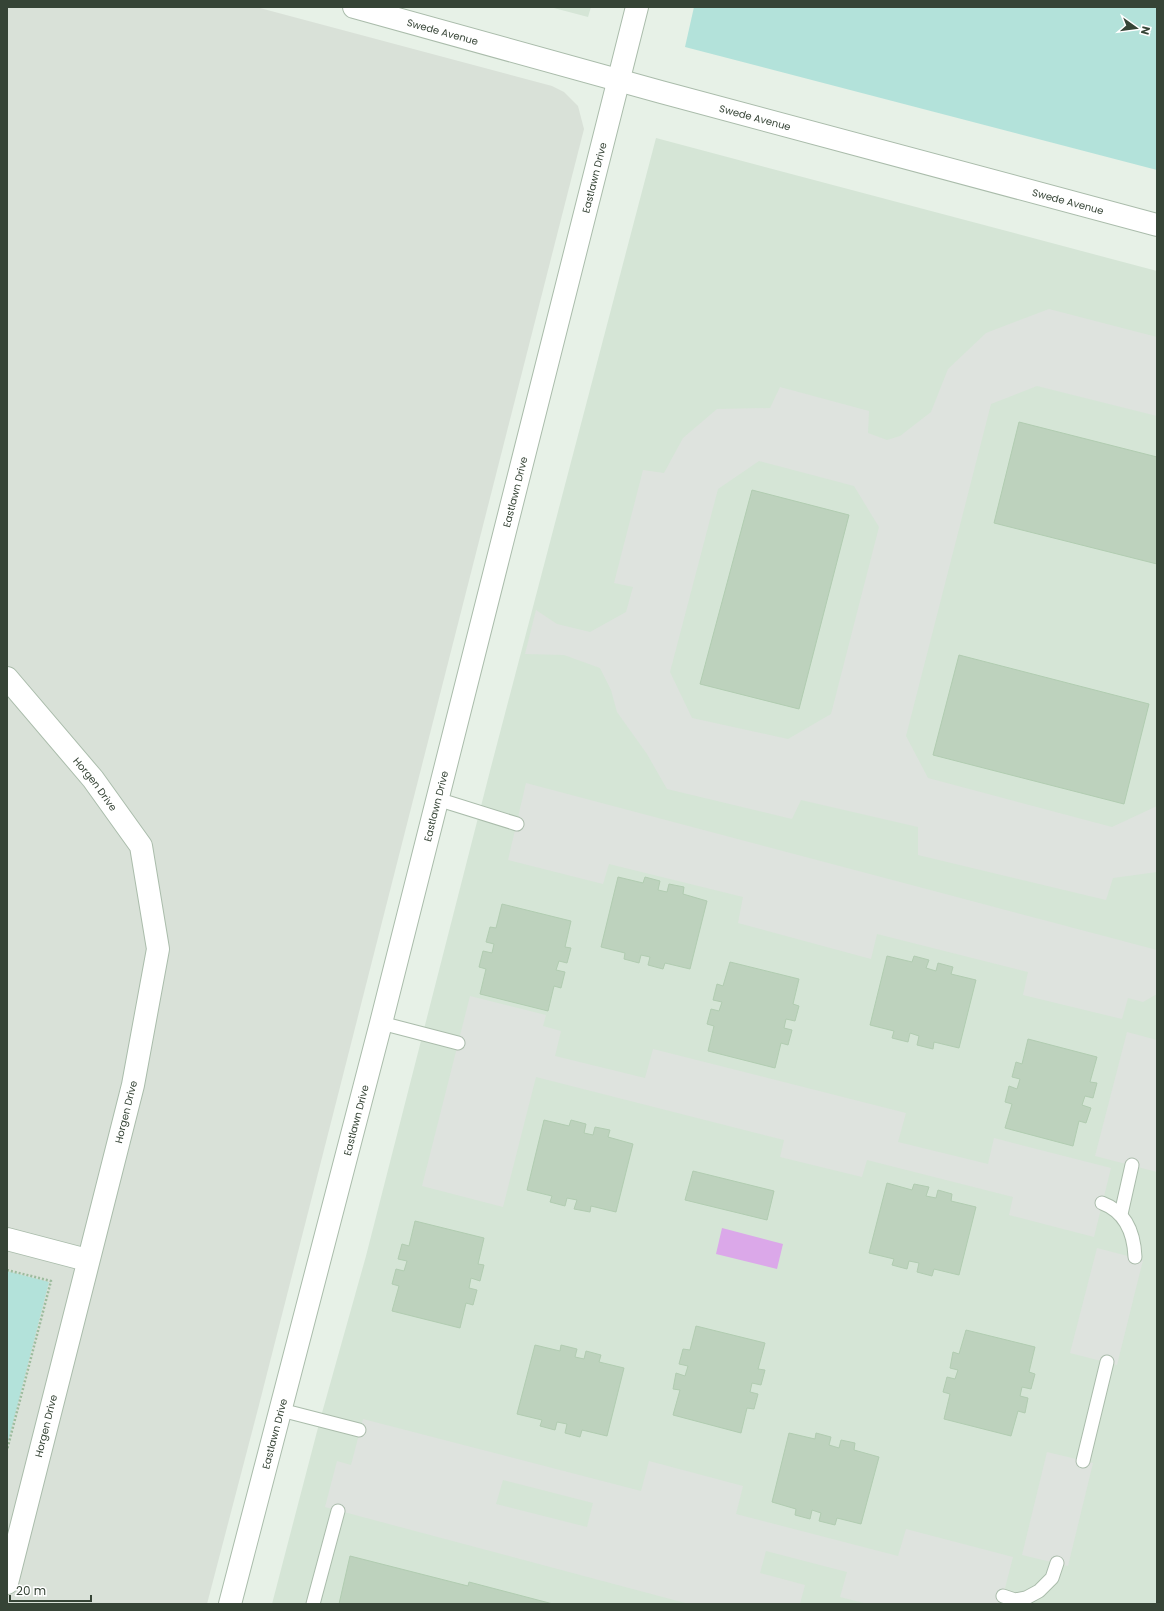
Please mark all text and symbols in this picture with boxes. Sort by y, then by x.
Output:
north arrow [1116,8,1156,48]
street label: Swede Avenue [405,15,480,49]
text: N [1137,24,1154,36]
street label: Swede Avenue [718,100,793,134]
street label: Eastlawn Drive [578,141,610,215]
street label: Swede Avenue [1031,184,1106,218]
street label: Eastlawn Drive [499,455,531,529]
street label: Horgen Drive [70,754,121,814]
street label: Eastlawn Drive [420,769,452,843]
street label: Horgen Drive [111,1079,141,1145]
street label: Eastlawn Drive [339,1083,372,1157]
street label: Horgen Drive [31,1393,61,1459]
street label: Eastlawn Drive [258,1397,291,1471]
scale bar [10,1577,91,1603]
text: 20 m [16,1582,46,1599]

